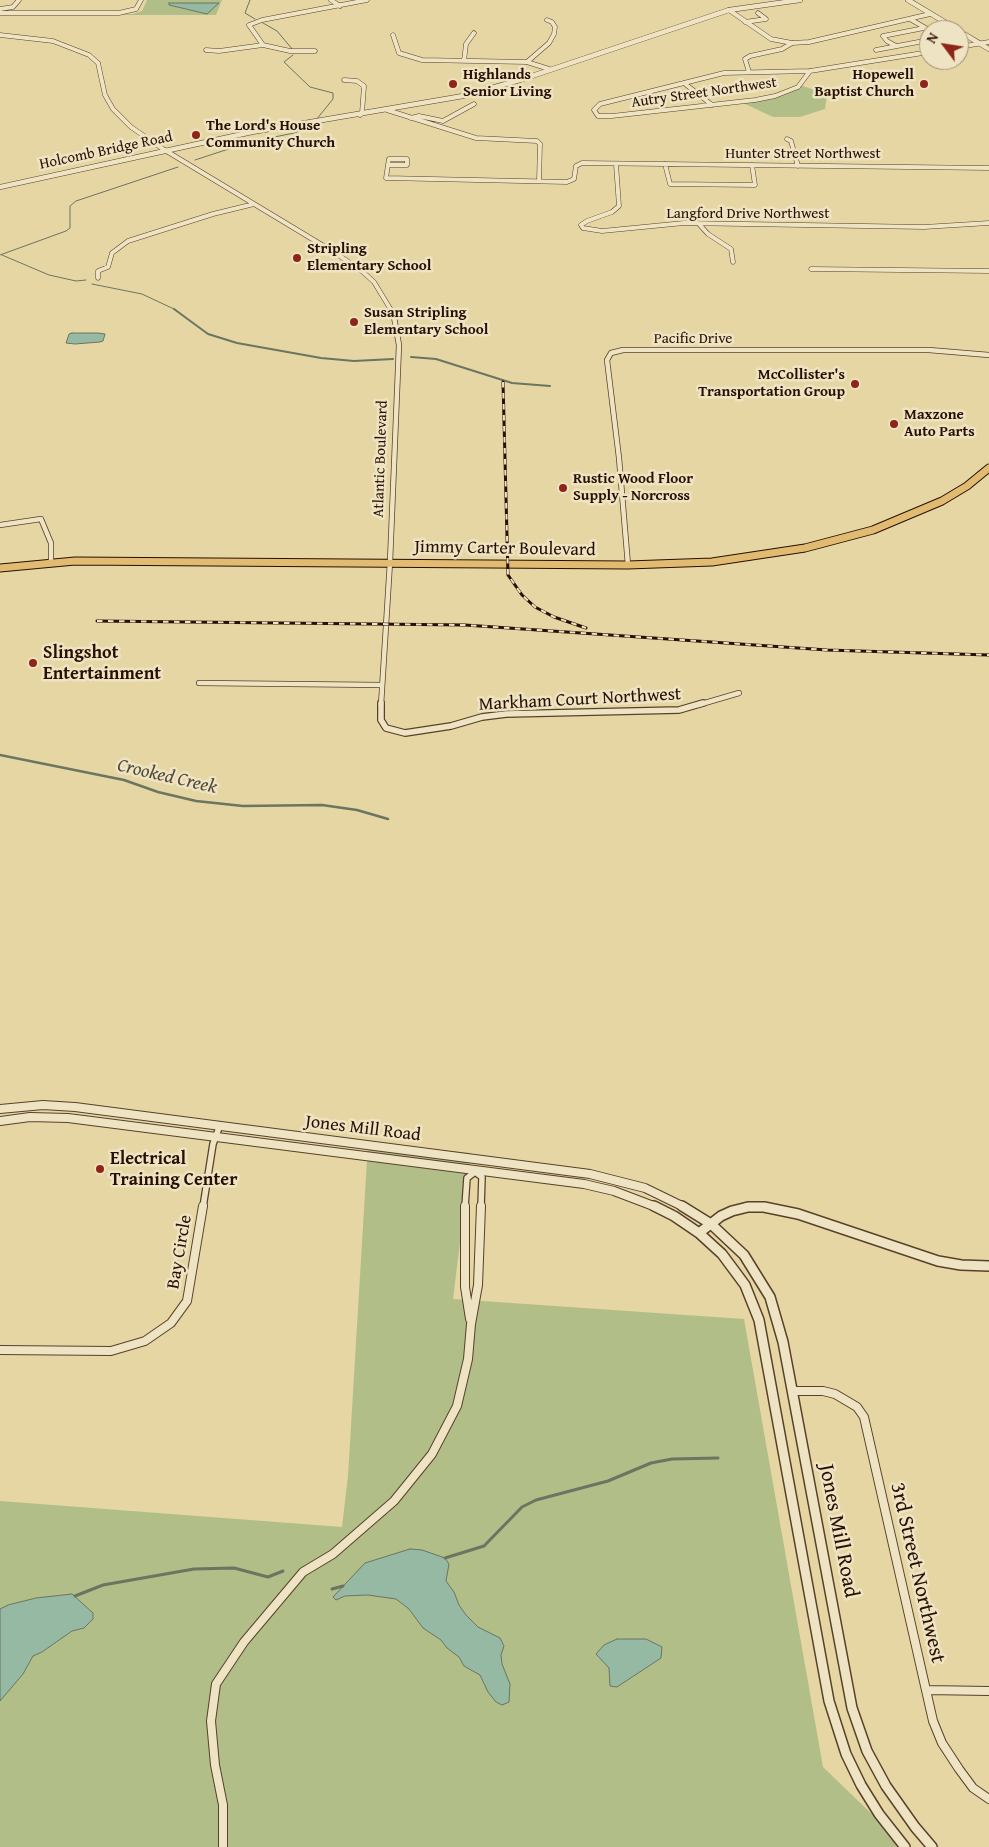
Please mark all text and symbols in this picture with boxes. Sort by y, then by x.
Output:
north arrow [919,20,969,70]
text: N [921,29,943,47]
place label: Highlands Senior Living [463,66,551,101]
place label: Hopewell Baptist Church [815,66,914,101]
street label: Autry Street Northwest [630,74,778,112]
marker: Highlands Senior Living [447,78,459,90]
marker: Hopewell Baptist Church [918,78,930,90]
place label: The Lord's House Community Church [206,117,335,152]
street label: Holcomb Bridge Road [38,128,174,174]
marker: The Lord's House Community Church [190,129,202,141]
street label: Hunter Street Northwest [725,145,881,163]
street label: Langford Drive Northwest [666,205,830,223]
place label: Stripling Elementary School [307,240,431,275]
marker: Stripling Elementary School [291,252,303,264]
place label: Susan Stripling Elementary School [364,304,488,339]
marker: Susan Stripling Elementary School [348,316,360,328]
street label: Pacific Drive [654,330,732,348]
place label: McCollister's Transportation Group [698,366,845,401]
marker: McCollister's Transportation Group [849,378,861,390]
street label: Atlantic Boulevard [370,400,392,518]
place label: Maxzone Auto Parts [904,406,975,441]
marker: Maxzone Auto Parts [888,418,900,430]
place label: Rustic Wood Floor Supply - Norcross [573,470,693,505]
marker: Rustic Wood Floor Supply - Norcross [557,482,569,494]
street label: Jimmy Carter Boulevard [414,537,596,561]
place label: Slingshot Entertainment [43,642,161,684]
marker: Slingshot Entertainment [27,657,39,669]
street label: Markham Court Northwest [478,684,682,716]
water label: Crooked Creek [115,754,219,800]
street label: Jones Mill Road [304,1111,422,1147]
place label: Electrical Training Center [110,1148,237,1190]
marker: Electrical Training Center [94,1163,106,1175]
street label: Bay Circle [163,1213,197,1291]
street label: Jones Mill Road [813,1462,863,1600]
street label: 3rd Street Northwest [884,1480,950,1666]

